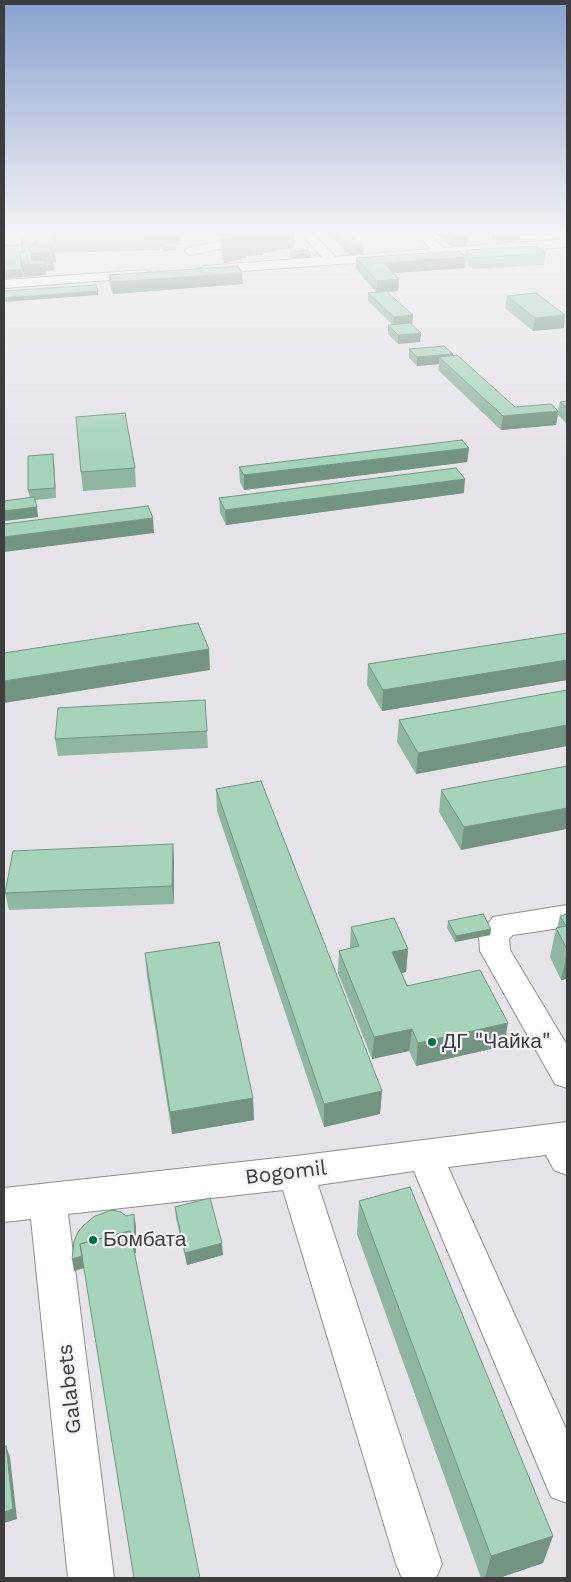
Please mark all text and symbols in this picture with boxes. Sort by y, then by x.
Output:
place label: ДГ "Чайка" [442,1029,550,1055]
marker: ДГ "Чайка" [426,1036,438,1048]
street label: Bogomil [244,1155,328,1191]
place label: Бомбата [103,1227,186,1253]
marker: Бомбата [87,1234,99,1246]
street label: Galabets [53,1343,87,1435]

